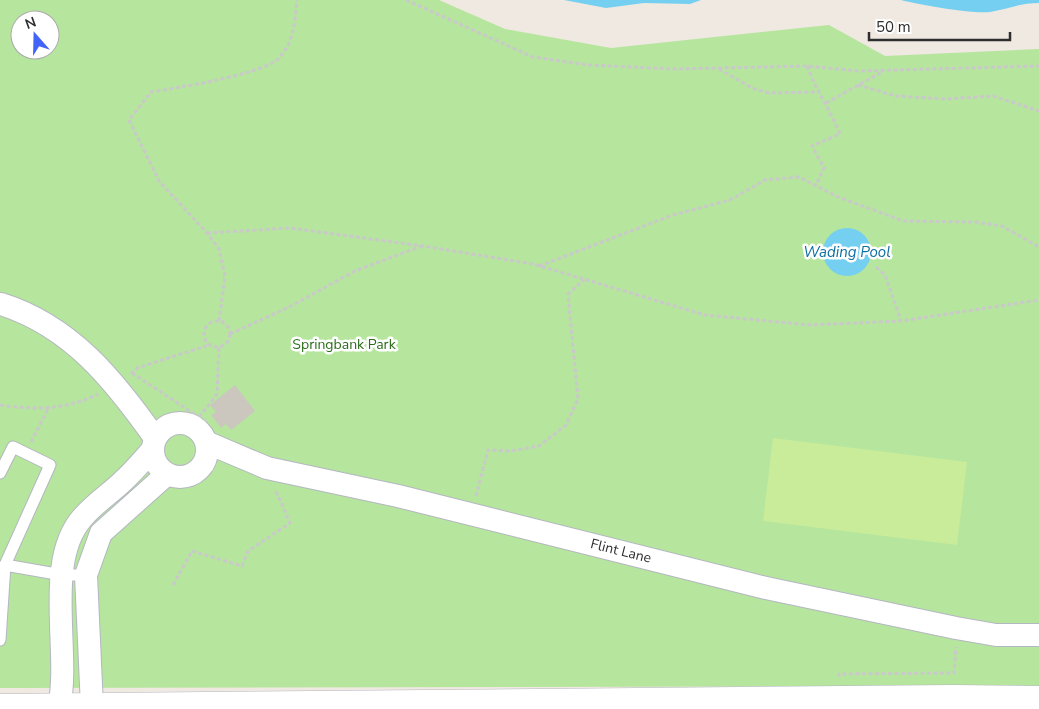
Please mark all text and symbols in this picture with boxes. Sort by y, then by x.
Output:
north arrow [10,10,60,60]
scale bar [869,10,1010,42]
text: N [23,13,39,34]
text: 50 m [876,17,911,37]
water label: Wading Pool [803,242,891,262]
park label: Springbank Park [292,335,397,354]
street label: Flint Lane [589,534,653,568]

